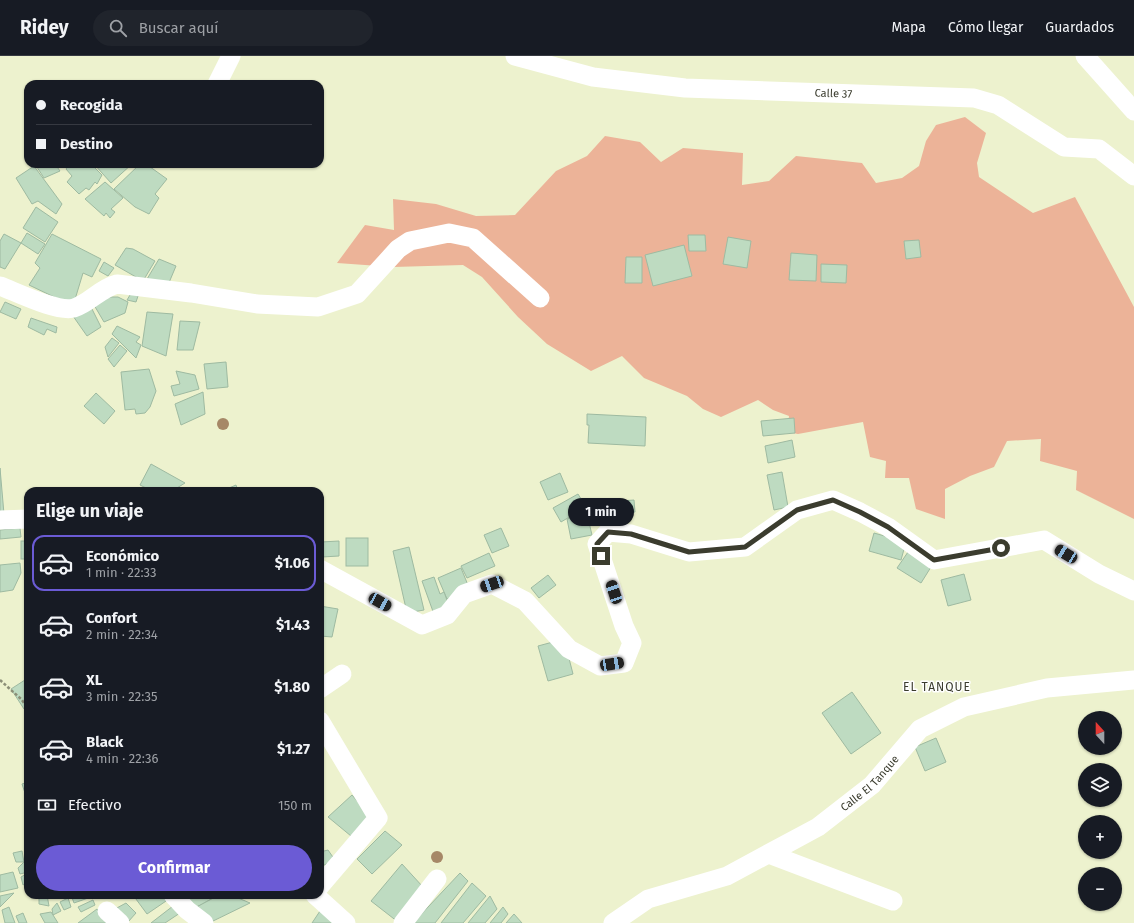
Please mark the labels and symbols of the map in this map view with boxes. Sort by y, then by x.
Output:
street label: Calle 37 [814,86,853,101]
callout: 1 min [568,498,634,526]
route start [992,539,1010,557]
car [1053,543,1079,565]
route end [592,547,610,565]
car [479,574,505,594]
car [605,579,623,605]
car [367,591,393,613]
car [599,656,625,672]
district label: EL TANQUE [903,680,971,694]
north arrow [1078,711,1122,755]
street label: Calle El Tanque [838,753,902,814]

